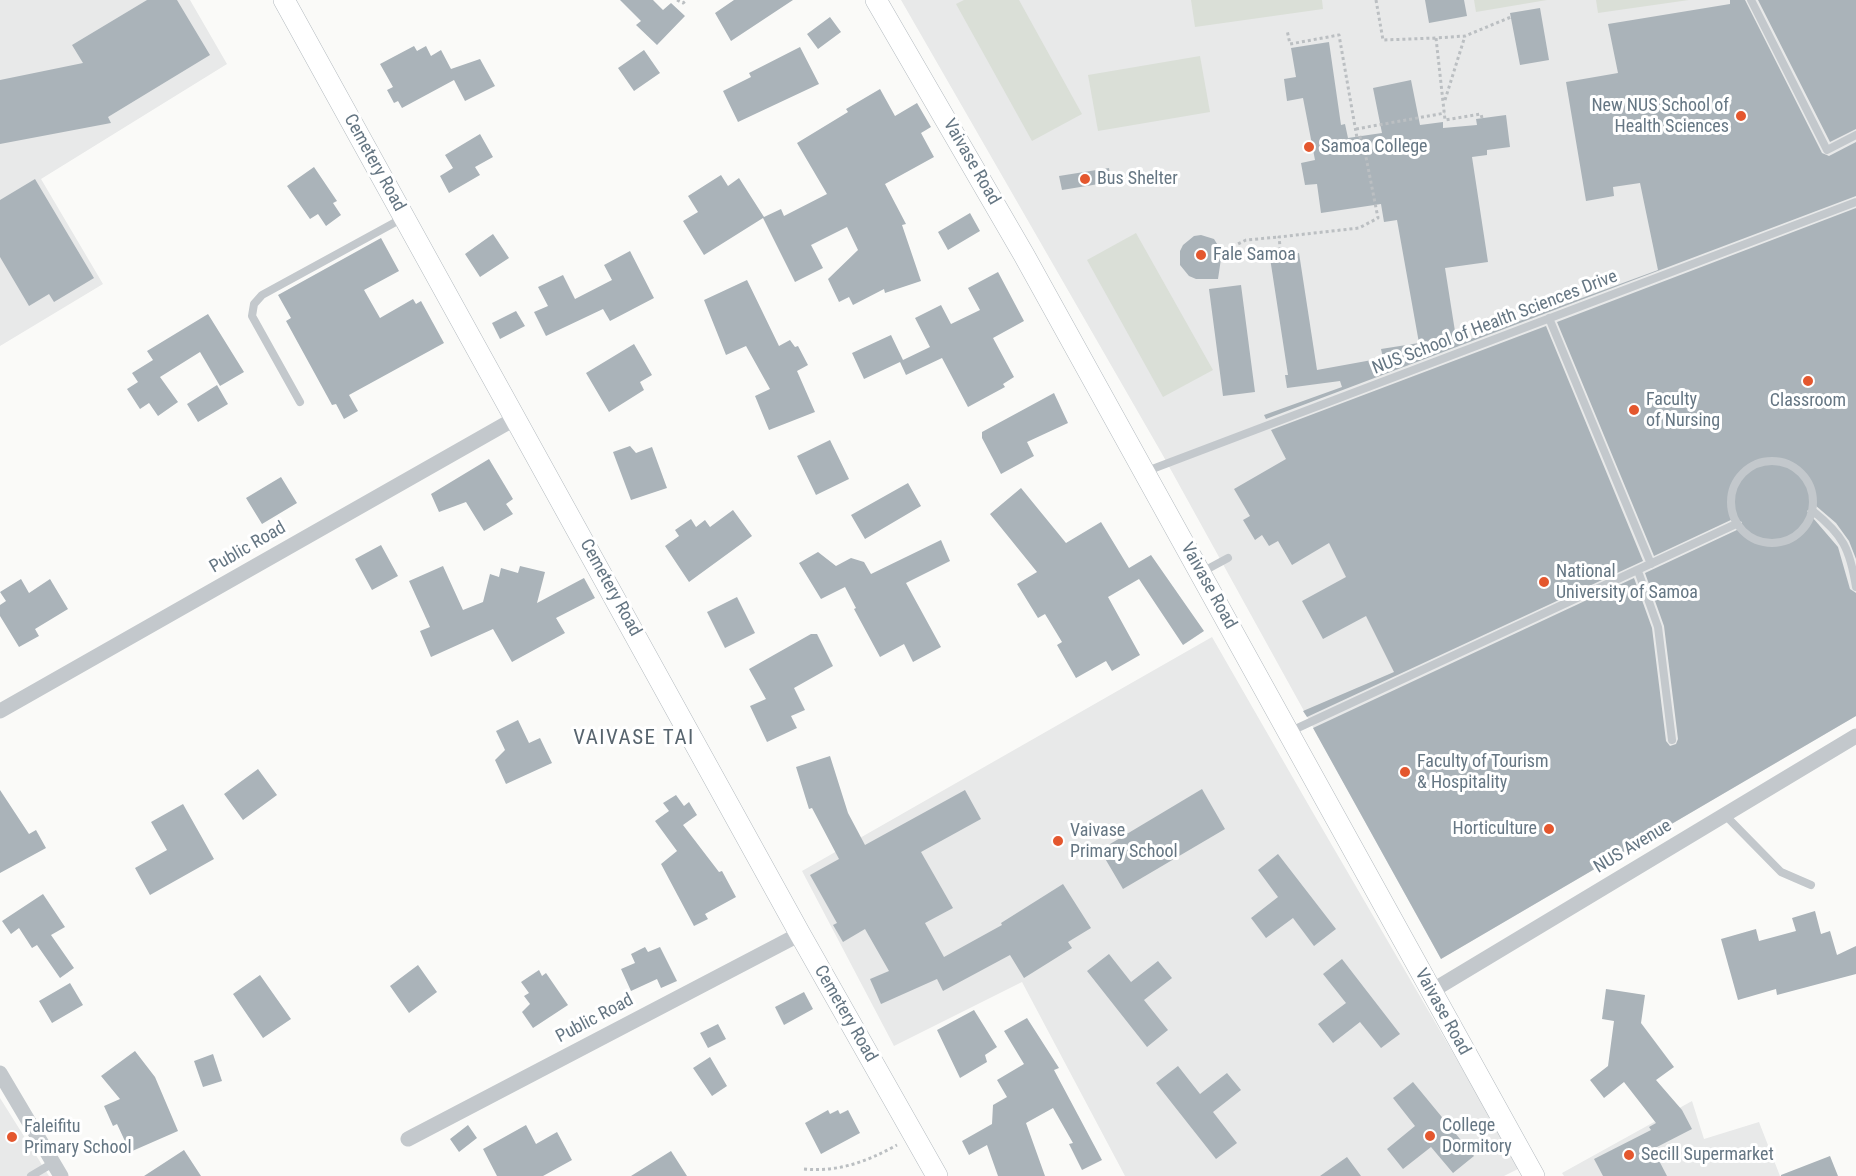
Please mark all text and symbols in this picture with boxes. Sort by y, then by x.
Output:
place label: New NUS School of Health Sciences [1591,95,1729,138]
marker: New NUS School of Health Sciences [1734,109,1748,123]
street label: Cemetery Road [338,111,410,215]
street label: Vaivase Road [938,115,1004,209]
place label: Samoa College [1321,136,1428,158]
marker: Samoa College [1302,140,1316,154]
place label: Bus Shelter [1097,168,1178,190]
marker: Bus Shelter [1078,172,1092,186]
place label: Fale Samoa [1213,244,1296,266]
marker: Fale Samoa [1194,248,1208,262]
street label: NUS School of Health Sciences Drive [1369,266,1621,380]
marker: Classroom [1801,374,1815,388]
place label: Faculty of Nursing [1646,389,1720,432]
place label: Classroom [1770,390,1846,412]
marker: Faculty of Nursing [1627,403,1641,417]
street label: Public Road [206,518,290,578]
street label: Cemetery Road [574,536,646,640]
street label: Vaivase Road [1175,539,1241,633]
place label: National University of Samoa [1556,561,1698,604]
marker: National University of Samoa [1537,575,1551,589]
district label: VAIVASE TAI [573,726,695,752]
place label: Faculty of Tourism & Hospitality [1417,751,1549,794]
marker: Faculty of Tourism & Hospitality [1398,765,1412,779]
street label: NUS Avenue [1590,815,1676,879]
place label: Horticulture [1452,818,1537,840]
place label: Vaivase Primary School [1070,820,1178,862]
marker: Horticulture [1542,822,1556,836]
marker: Vaivase Primary School [1051,834,1065,848]
street label: Cemetery Road [809,962,881,1066]
street label: Vaivase Road [1409,965,1475,1059]
street label: Public Road [553,990,637,1048]
place label: College Dormitory [1442,1115,1512,1158]
place label: Faleifitu Primary School [24,1116,132,1158]
marker: College Dormitory [1423,1129,1437,1143]
marker: Faleifitu Primary School [5,1130,19,1144]
place label: Secill Supermarket [1641,1144,1774,1166]
marker: Secill Supermarket [1622,1148,1636,1162]

